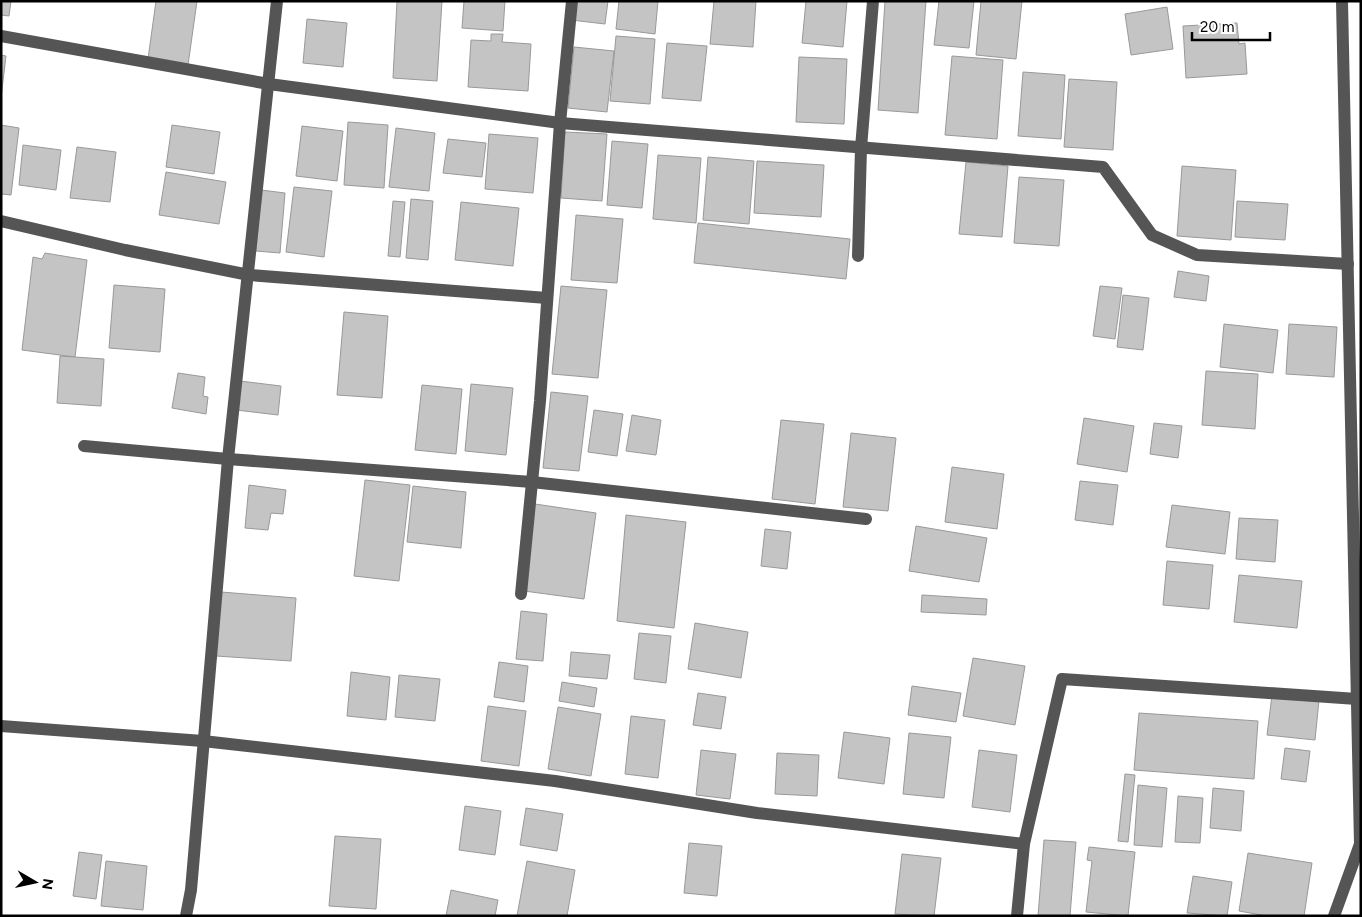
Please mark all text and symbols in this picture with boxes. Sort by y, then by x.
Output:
scale bar [1192,10,1270,42]
text: 20 m [1200,18,1234,36]
north arrow [10,857,60,907]
text: N [38,877,57,891]

